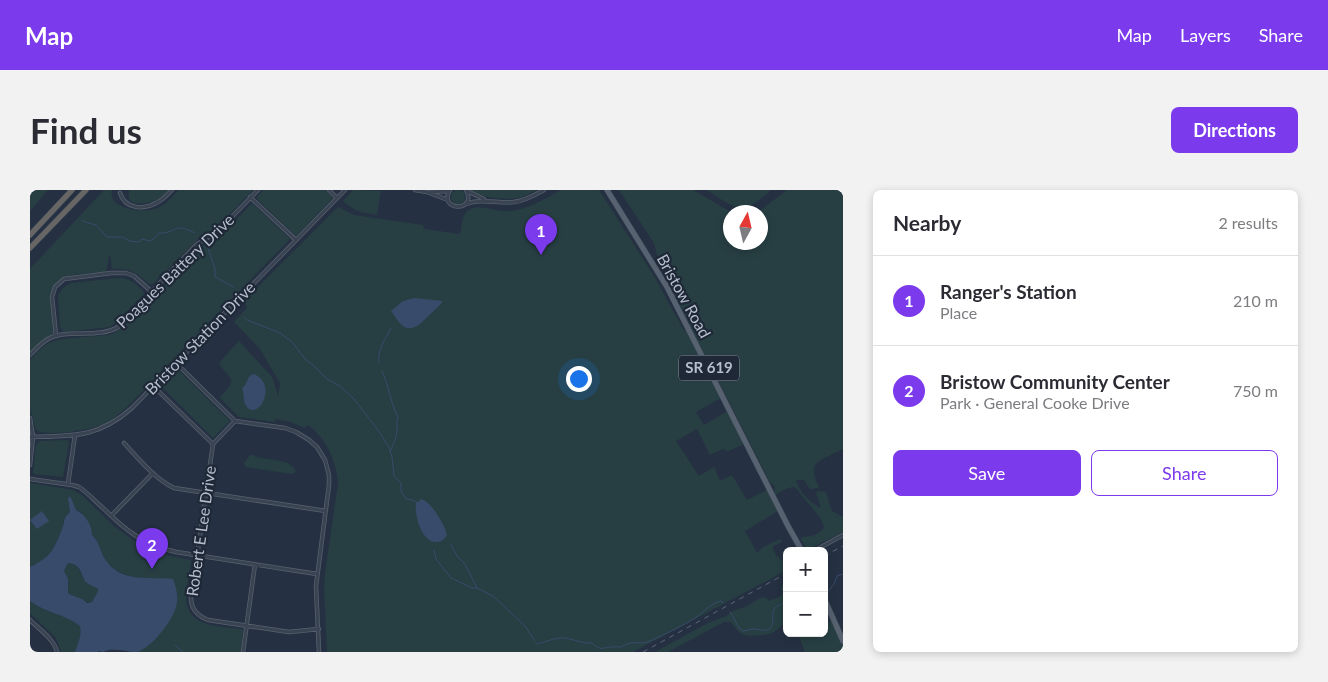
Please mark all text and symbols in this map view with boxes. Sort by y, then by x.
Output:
text: Map [25,21,73,50]
text: Map [1116,24,1152,46]
text: Layers [1180,24,1231,46]
text: Share [1259,24,1303,46]
button: Directions [1171,107,1298,153]
text: Find us [30,109,142,151]
north arrow [723,205,768,250]
street label: Poagues Battery Drive [112,210,237,332]
text: Nearby [893,210,961,235]
text: 2 results [1218,213,1278,232]
pin: 1 [525,214,557,255]
street label: Bristow Road [654,250,715,341]
street label: Bristow Station Drive [141,277,258,398]
text: Ranger's Station [940,280,1077,303]
text: 1 [904,291,914,310]
text: 210 m [1233,291,1278,310]
text: Place [940,303,977,322]
road number: SR 619 [679,356,739,380]
your location [566,366,592,392]
text: Bristow Community Center [940,370,1170,393]
text: 2 [904,381,914,400]
text: 750 m [1233,381,1278,400]
text: Park · General Cooke Drive [940,393,1130,412]
button: Save [893,450,1081,496]
button: Share [1091,450,1278,496]
street label: Robert E Lee Drive [182,464,219,597]
pin: 2 [136,528,168,569]
map controls [783,547,828,637]
button: + [783,547,828,592]
button: − [783,592,828,637]

